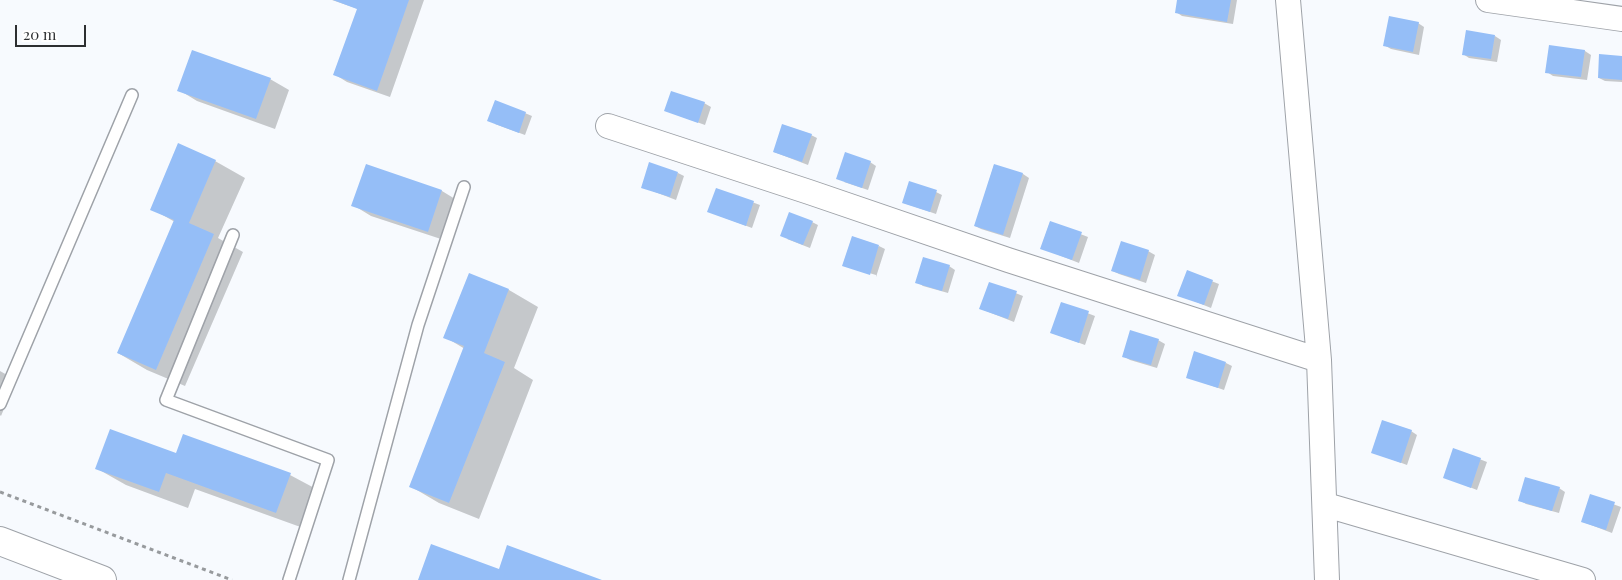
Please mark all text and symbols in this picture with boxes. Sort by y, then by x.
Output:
scale bar [18,15,89,47]
text: 20 m [23,24,56,44]

